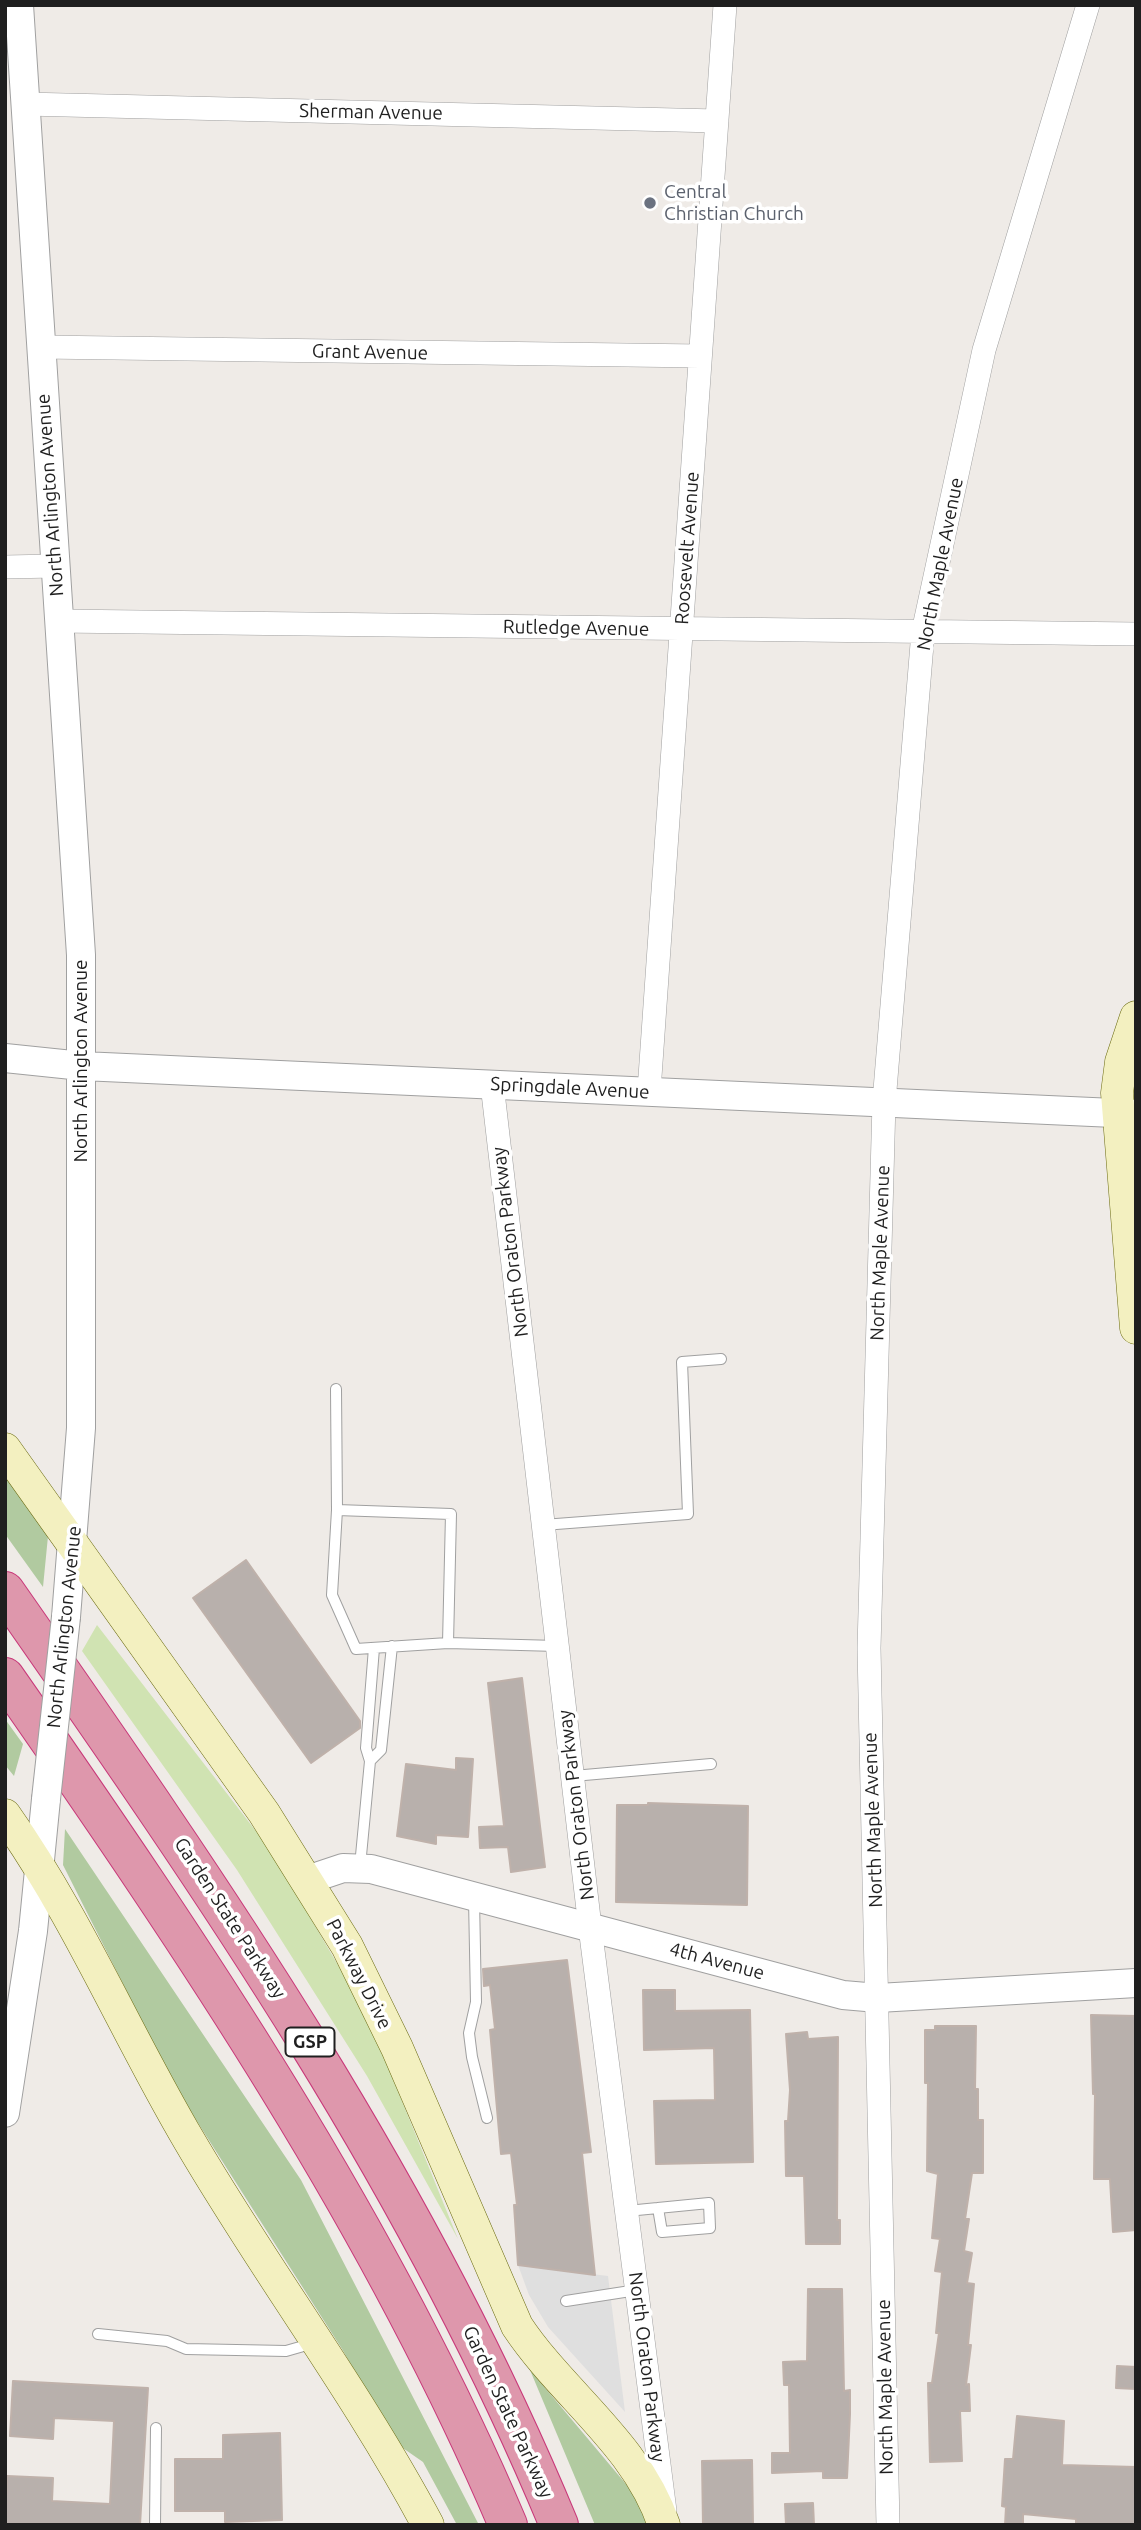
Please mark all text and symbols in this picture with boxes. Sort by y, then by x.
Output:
street label: Sherman Avenue [299,99,443,125]
place label: Central Christian Church [664,181,804,225]
marker: Central Christian Church [642,195,658,211]
street label: Grant Avenue [312,340,428,364]
street label: North Arlington Avenue [32,393,68,597]
street label: Roosevelt Avenue [670,471,704,625]
street label: North Maple Avenue [912,476,968,652]
street label: Rutledge Avenue [503,615,649,641]
street label: North Arlington Avenue [70,959,92,1163]
street label: Springdale Avenue [490,1072,650,1104]
street label: North Oraton Parkway [487,1146,533,1338]
street label: North Maple Avenue [866,1165,894,1341]
street label: North Arlington Avenue [42,1525,86,1729]
street label: North Oraton Parkway [553,1709,599,1901]
street label: North Maple Avenue [859,1732,887,1908]
street label: Garden State Parkway [169,1833,291,2003]
street label: Parkway Drive [321,1915,397,2033]
street label: 4th Avenue [667,1937,767,1985]
road number: GSP [286,2028,334,2056]
street label: North Oraton Parkway [624,2271,670,2463]
street label: North Maple Avenue [872,2299,898,2475]
street label: Garden State Parkway [458,2322,558,2502]

